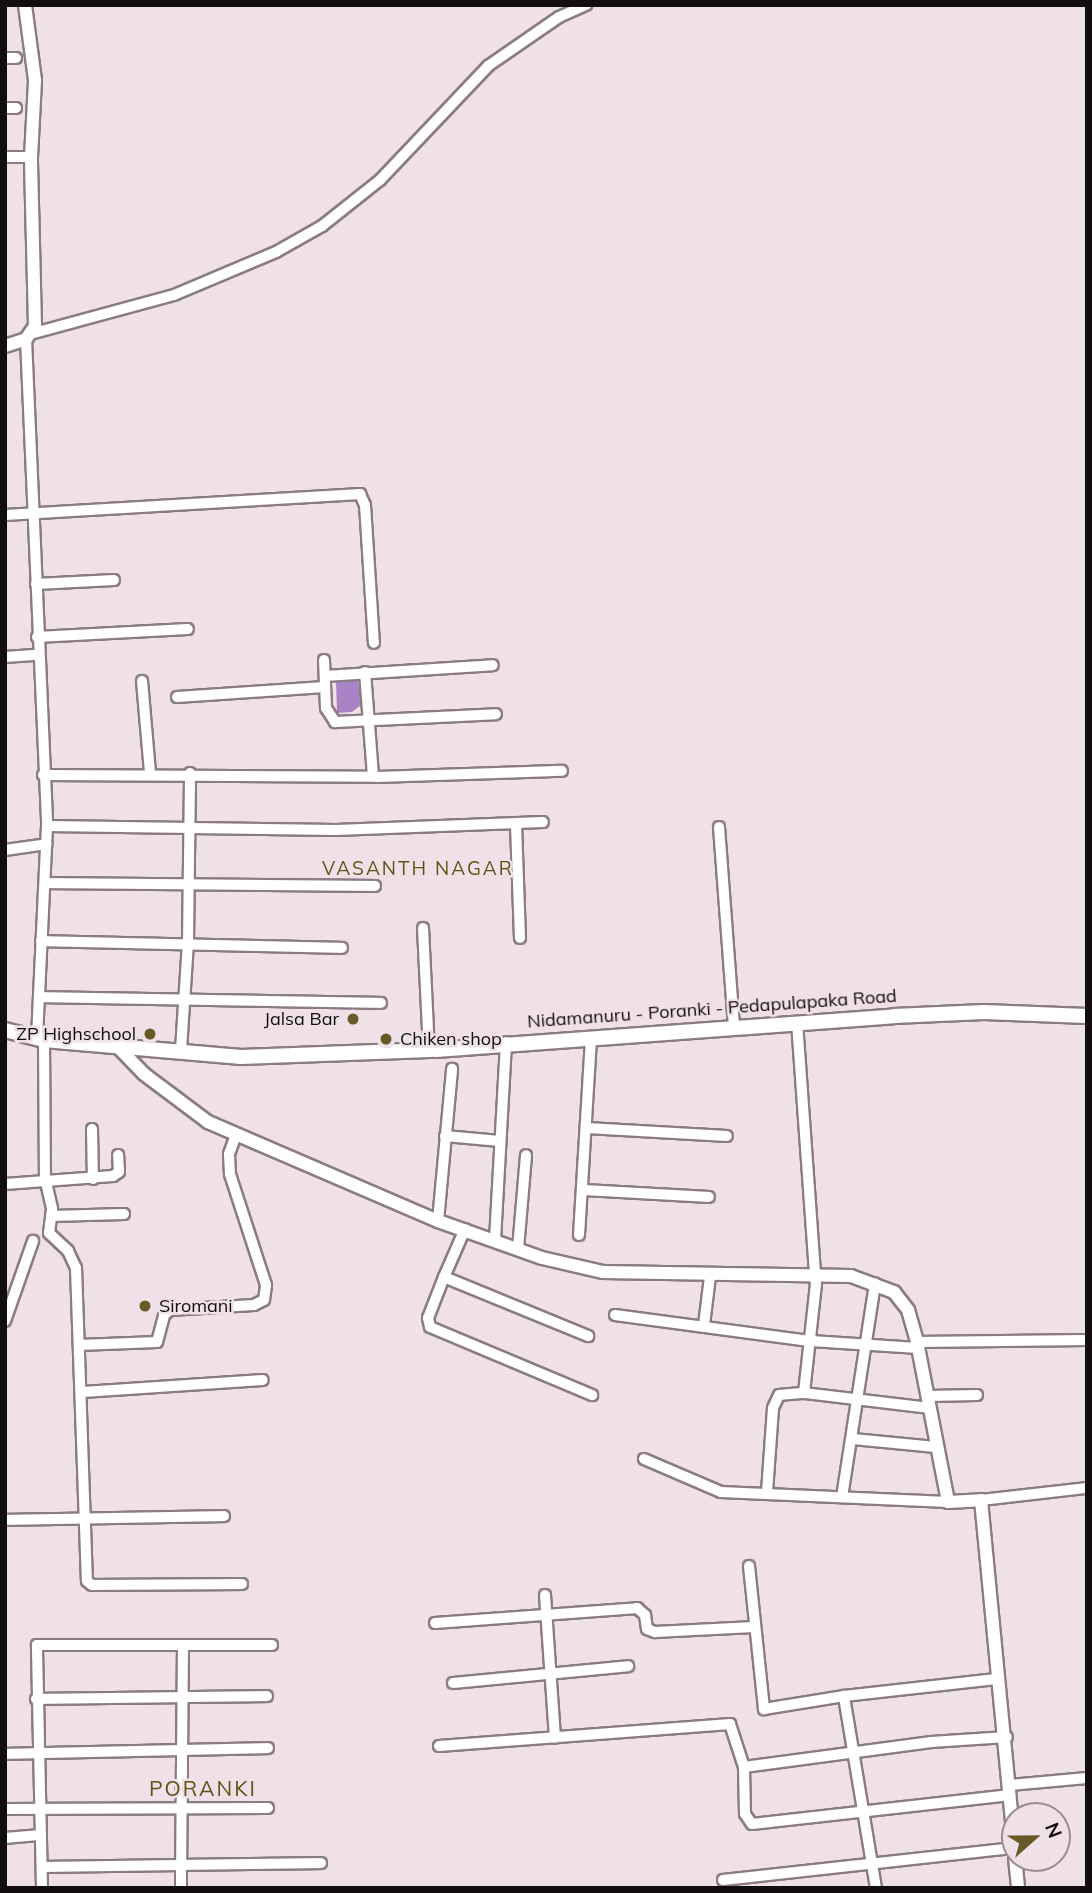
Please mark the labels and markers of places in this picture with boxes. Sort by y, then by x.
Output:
place label: Jalsa Bar [264,1008,339,1030]
marker: Jalsa Bar [345,1011,361,1027]
place label: ZP Highschool [16,1023,136,1045]
marker: ZP Highschool [142,1026,158,1042]
place label: Chiken shop [400,1028,502,1050]
marker: Chiken shop [378,1031,394,1047]
place label: Siromani [159,1295,233,1317]
marker: Siromani [137,1298,153,1314]

